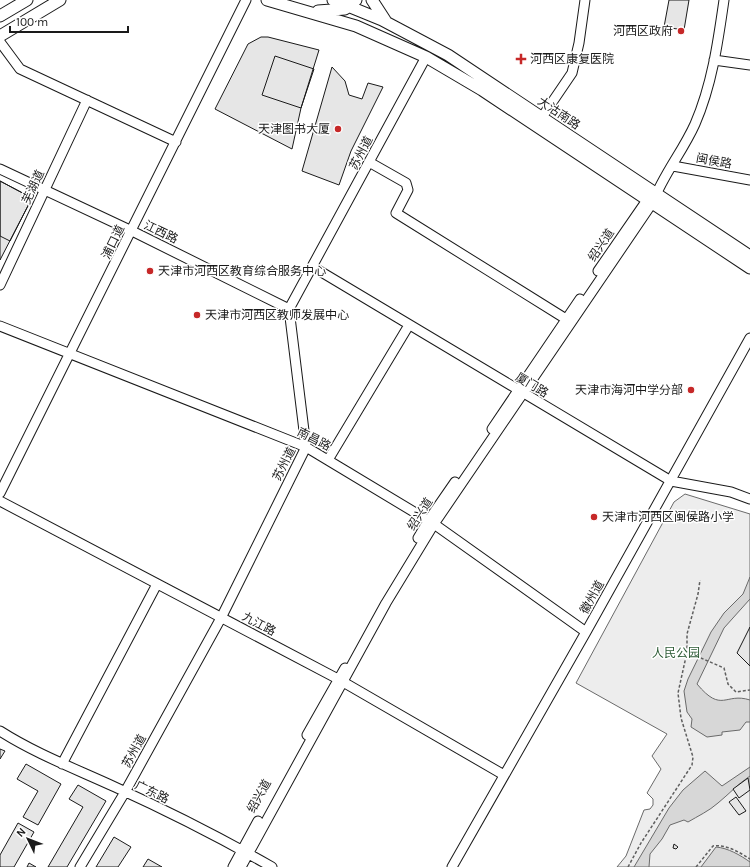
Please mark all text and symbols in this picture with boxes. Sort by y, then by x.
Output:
scale bar [10,8,128,34]
text: 100 m [16,15,48,29]
place label: 河西区政府 [613,24,673,38]
marker: 河西区政府 [676,26,686,36]
place label: 河西区康复医院 [530,52,614,66]
marker: 河西区康复医院 [515,53,527,65]
street label: 大沽南路 [535,94,583,132]
place label: 天津图书大厦 [258,122,330,136]
marker: 天津图书大厦 [333,124,343,134]
street label: 苏州道 [346,134,376,172]
street label: 闽侯路 [695,151,733,171]
street label: 芜湖道 [19,168,47,206]
street label: 江西路 [142,218,180,246]
street label: 浦口道 [99,223,127,261]
street label: 绍兴道 [585,226,617,264]
place label: 天津市河西区教育综合服务中心 [158,264,326,278]
marker: 天津市河西区教育综合服务中心 [145,266,155,276]
place label: 天津市河西区教师发展中心 [205,308,349,322]
marker: 天津市河西区教师发展中心 [192,310,202,320]
street label: 厦门路 [513,370,551,400]
place label: 天津市海河中学分部 [575,383,683,397]
marker: 天津市海河中学分部 [686,385,696,395]
street label: 南昌路 [295,425,333,453]
street label: 苏州道 [270,445,298,483]
street label: 绍兴道 [404,495,436,533]
place label: 天津市河西区闽侯路小学 [602,510,734,524]
marker: 天津市河西区闽侯路小学 [589,512,599,522]
street label: 徽州道 [577,578,607,616]
street label: 九江路 [240,609,278,639]
park label: 人民公园 [652,646,700,660]
street label: 苏州道 [119,732,149,770]
street label: 绍兴道 [244,777,274,815]
street label: 广东路 [133,778,171,806]
north arrow [8,819,48,859]
text: N [14,825,28,840]

